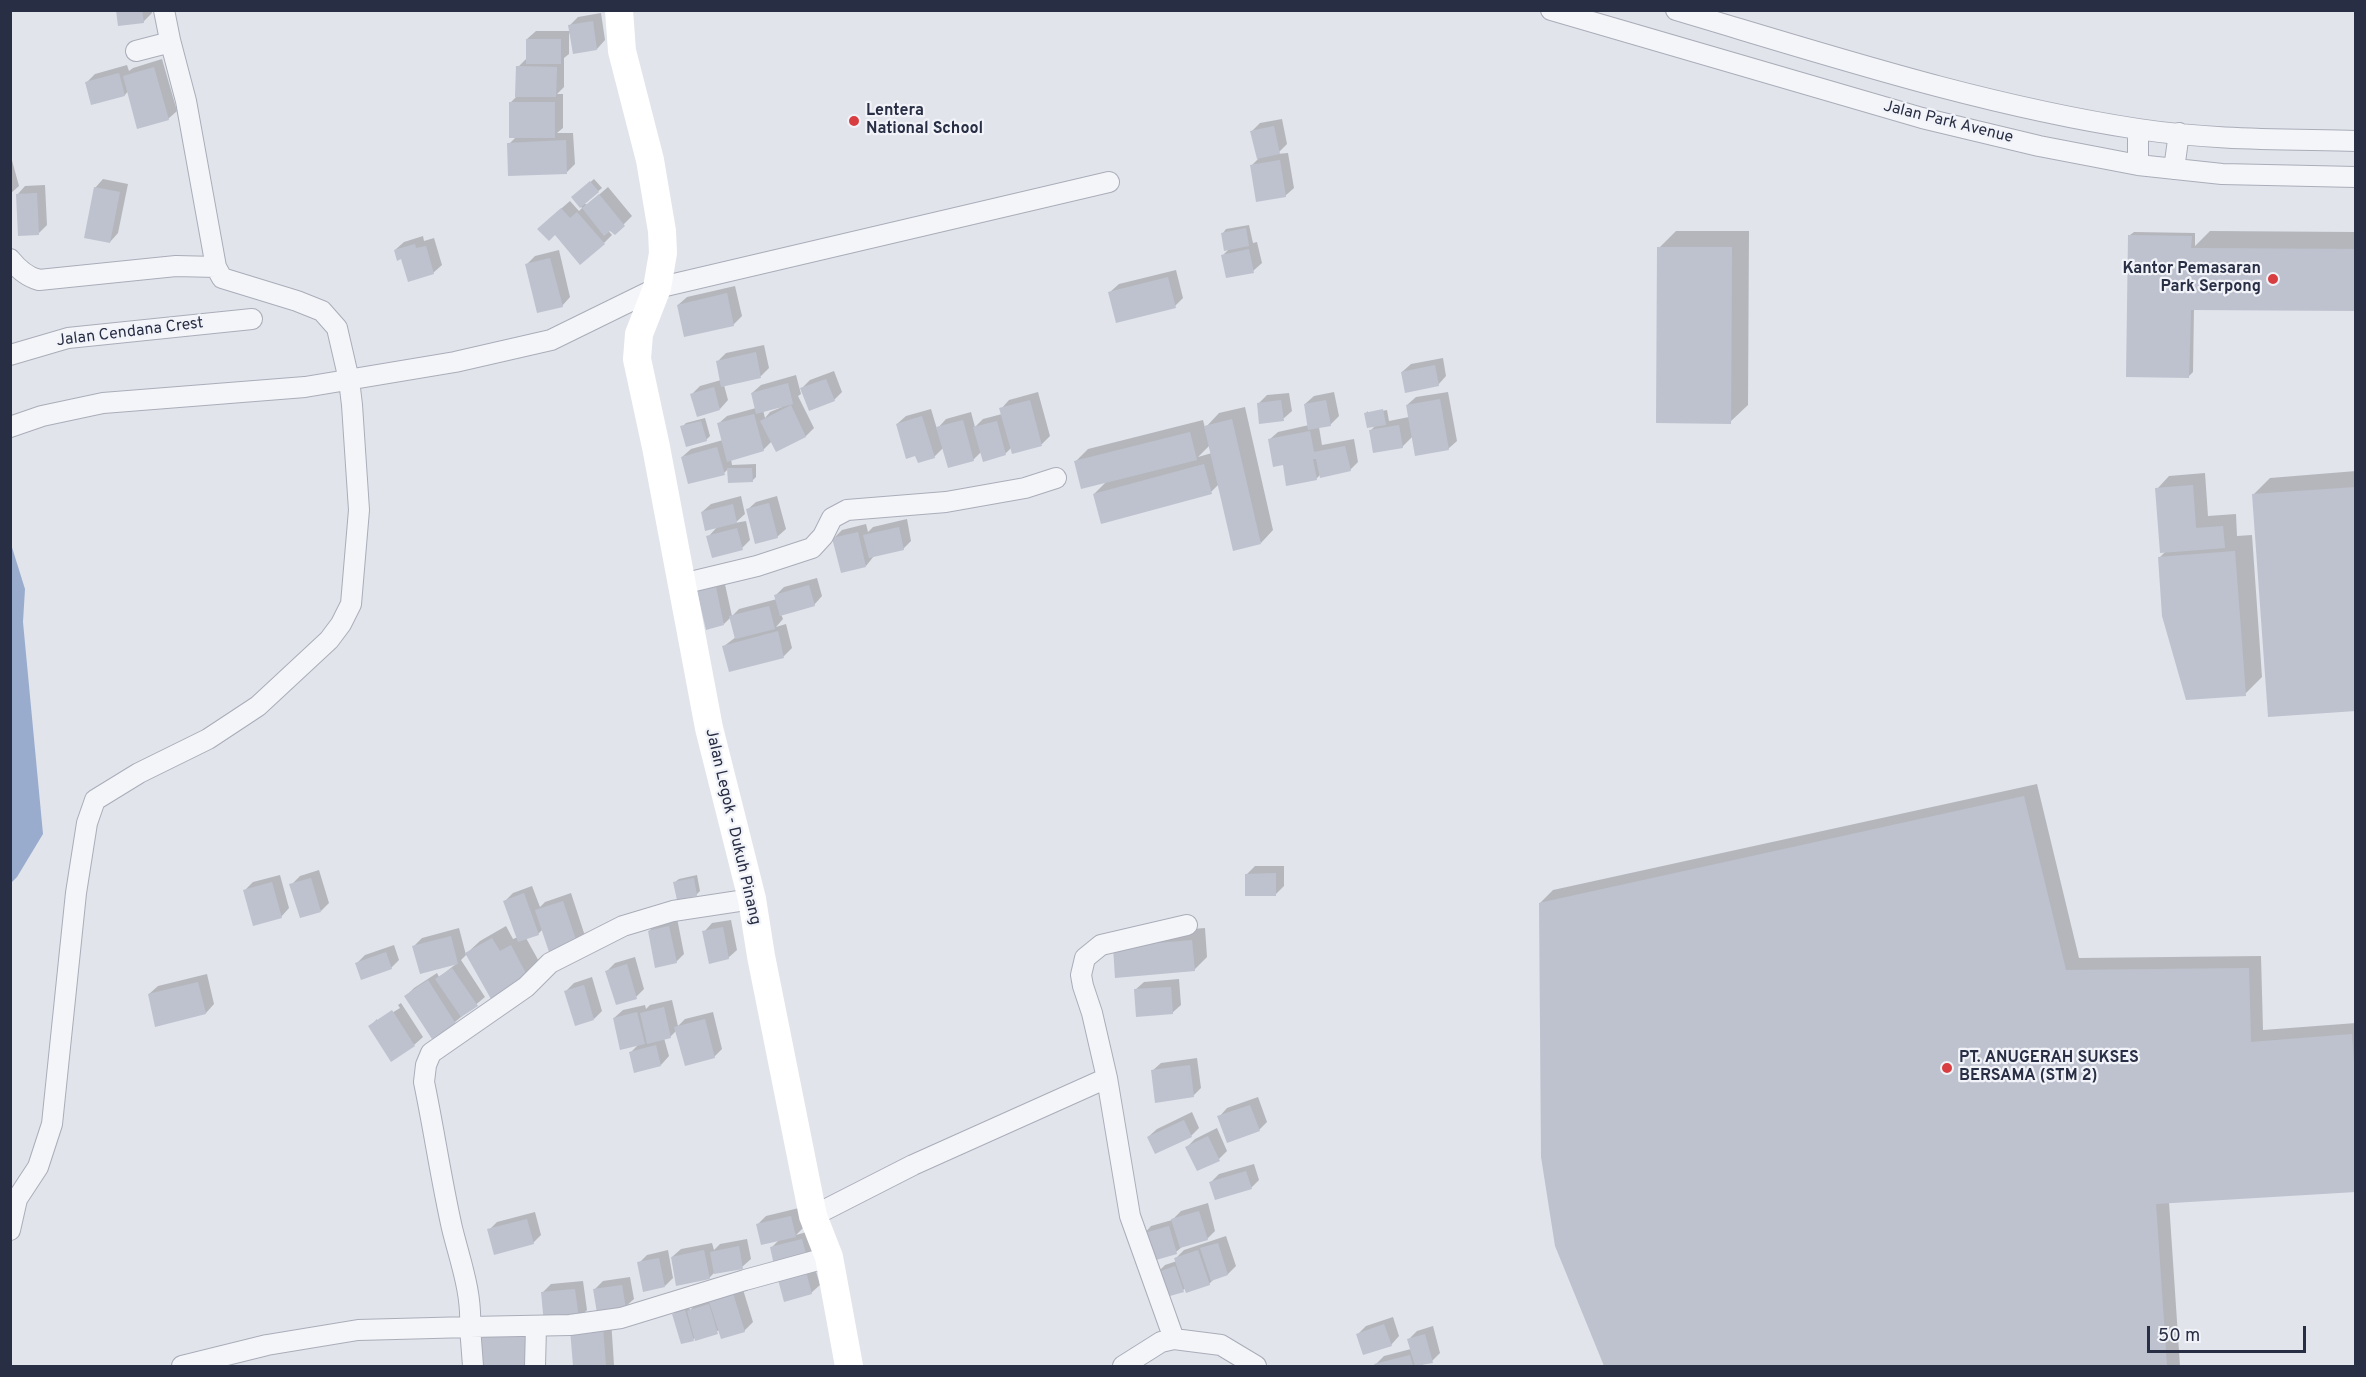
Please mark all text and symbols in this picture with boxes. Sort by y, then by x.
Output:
street label: Jalan Park Avenue [1881,98,2015,148]
place label: Lentera National School [866,102,983,140]
marker: Lentera National School [847,114,861,128]
place label: Kantor Pemasaran Park Serpong [2122,260,2261,298]
marker: Kantor Pemasaran Park Serpong [2266,272,2280,286]
street label: Jalan Cendana Crest [55,314,205,352]
street label: Jalan Legok - Dukuh Pinang [700,727,764,927]
place label: PT. ANUGERAH SUKSES BERSAMA (STM 2) [1959,1049,2139,1087]
marker: PT. ANUGERAH SUKSES BERSAMA (STM 2) [1940,1061,1954,1075]
scale bar [2150,1314,2309,1352]
text: 50 m [2158,1325,2200,1348]

